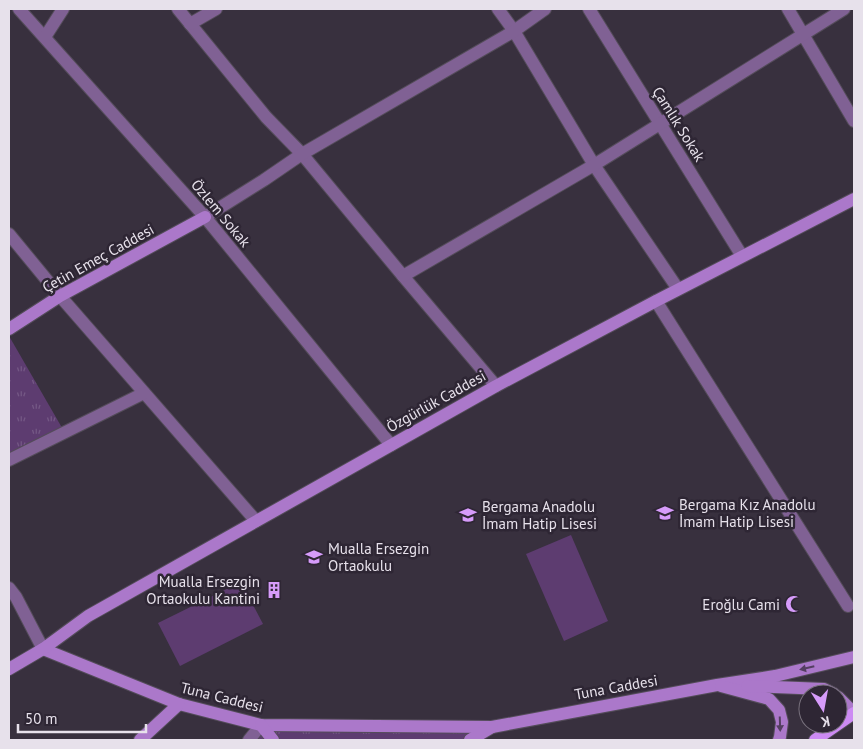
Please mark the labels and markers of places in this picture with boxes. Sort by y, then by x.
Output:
place label: Bergama Kız Anadolu İmam Hatip Lisesi [679,495,816,531]
place label: Bergama Anadolu İmam Hatip Lisesi [482,497,597,533]
school or university icon: Bergama Kız Anadolu İmam Hatip Lisesi [655,503,675,523]
school or university icon: Bergama Anadolu İmam Hatip Lisesi [458,505,478,525]
place label: Mualla Ersezgin Ortaokulu [328,539,429,575]
school or university icon: Mualla Ersezgin Ortaokulu [304,547,324,567]
place label: Mualla Ersezgin Ortaokulu Kantini [146,572,260,608]
building icon: Mualla Ersezgin Ortaokulu Kantini [264,580,284,600]
mosque icon: Eroğlu Cami [784,594,804,614]
place label: Eroğlu Cami [702,595,780,614]

